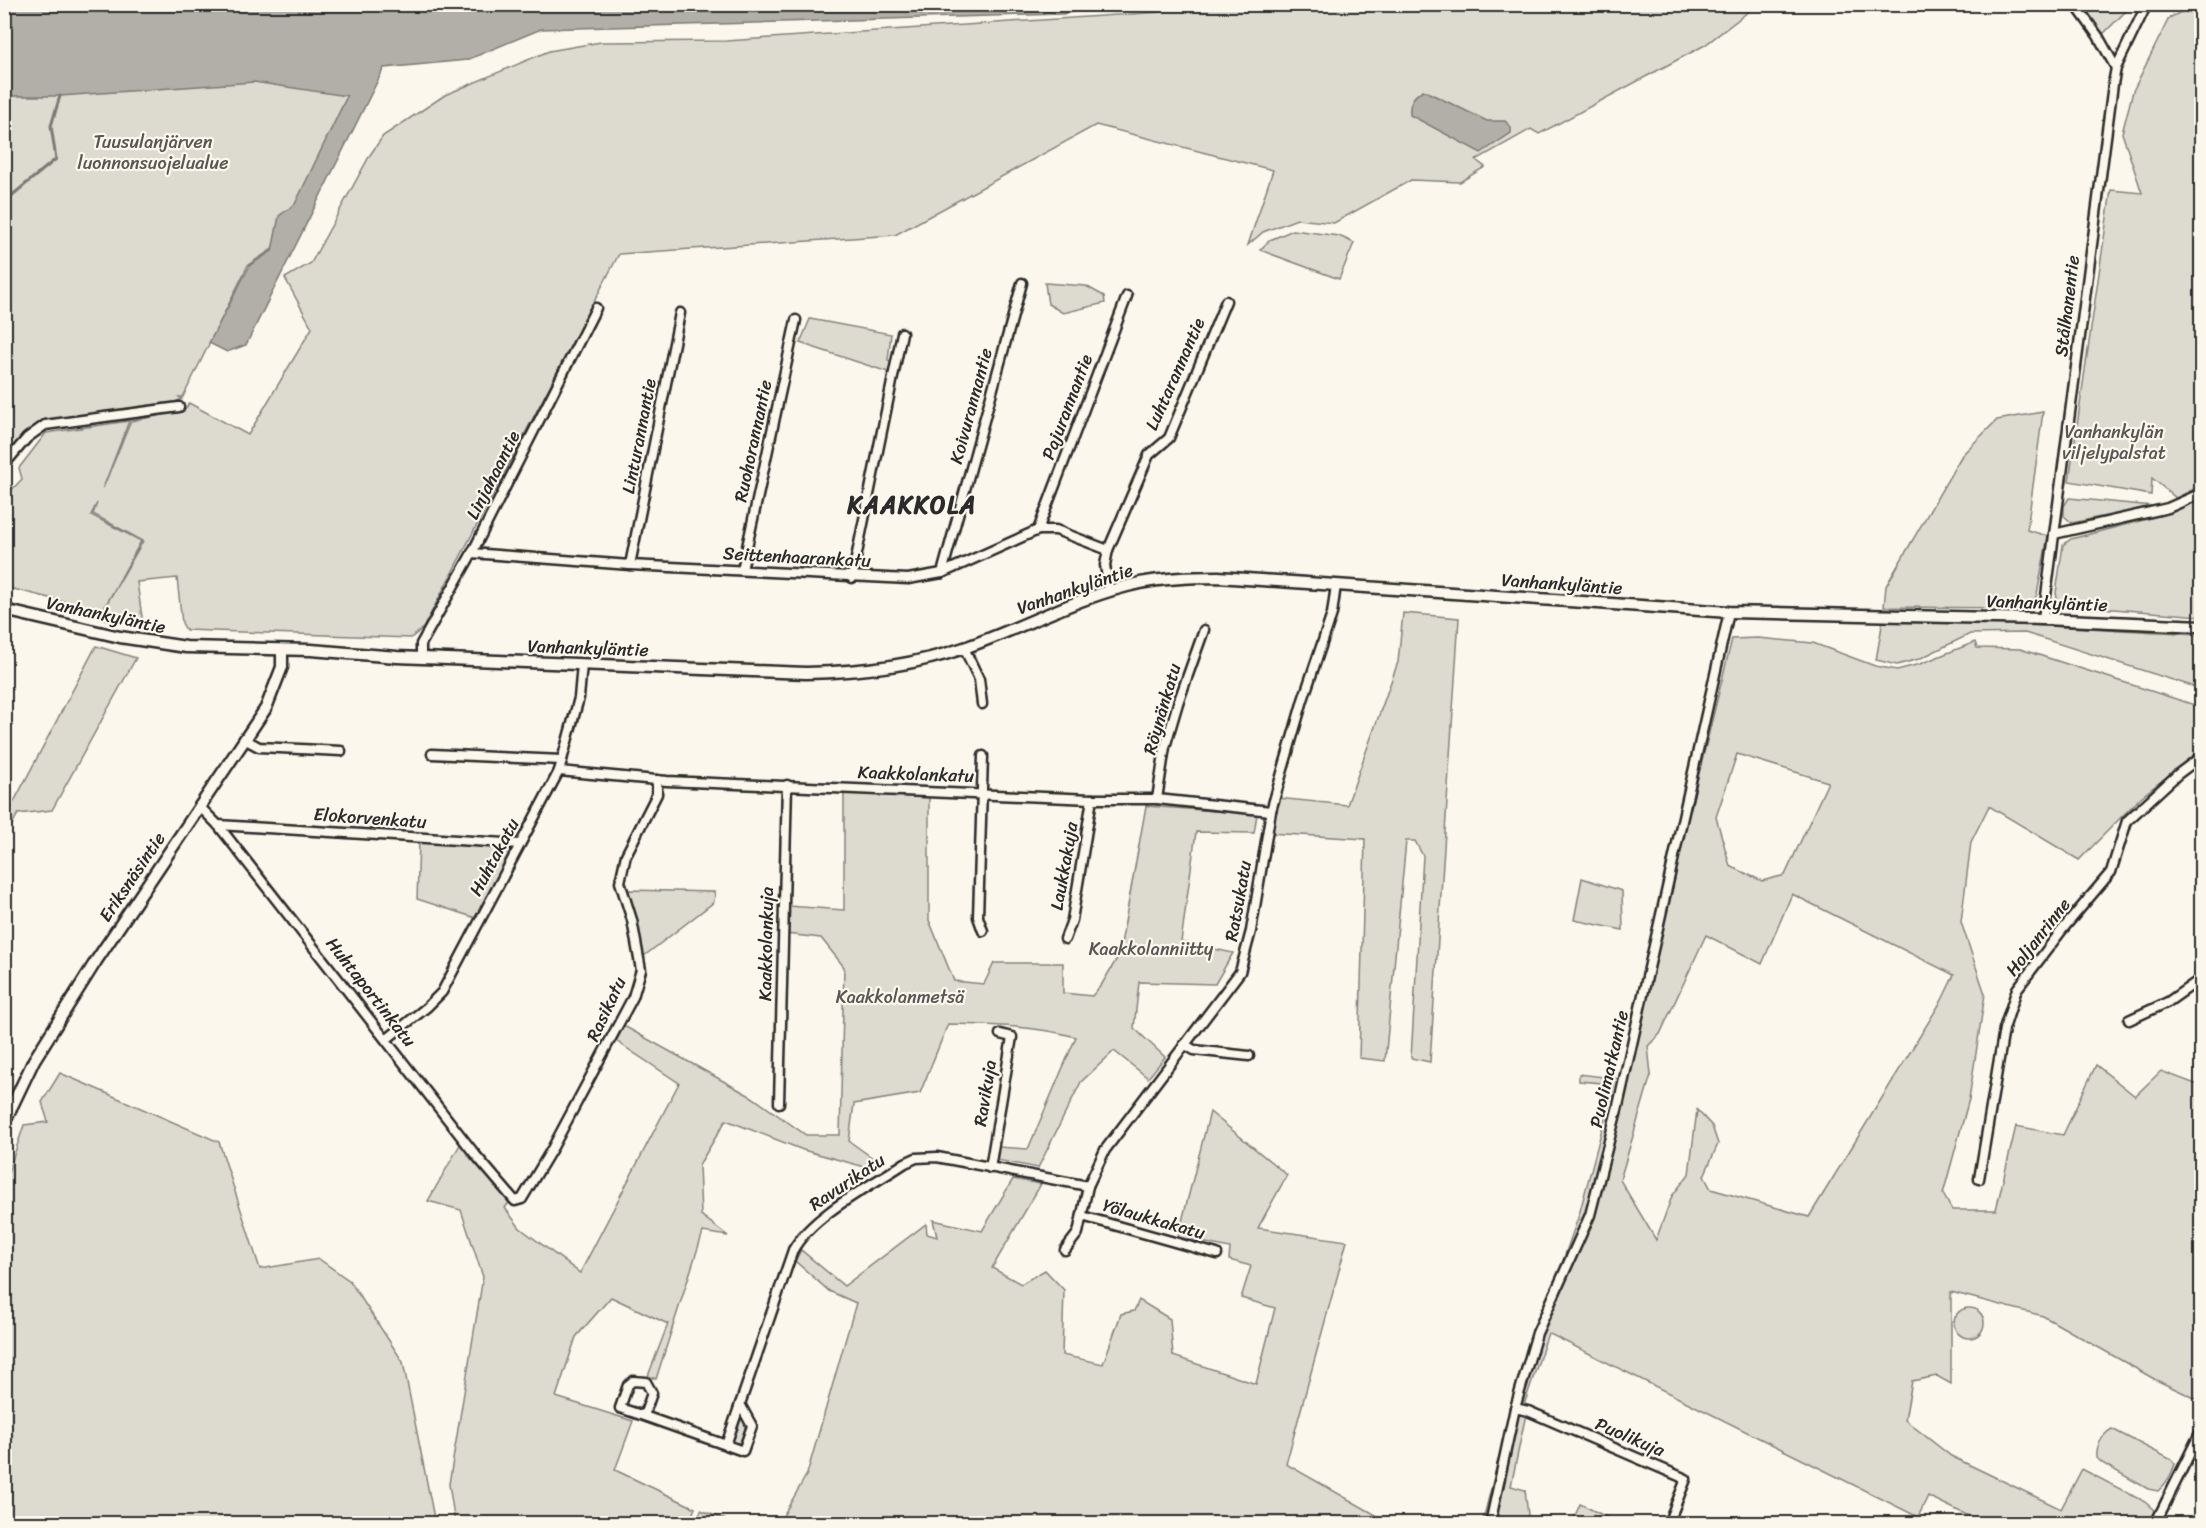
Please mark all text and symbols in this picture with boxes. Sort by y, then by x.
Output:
park label: Tuusulanjärven luonnonsuojelualue [78,126,228,179]
street label: Stålhanentie [2045,253,2089,359]
street label: Luhtarannantie [1136,312,1214,436]
street label: Koivurannantie [940,344,1002,468]
street label: Pajurannantie [1032,349,1102,465]
street label: Linturannantie [612,375,666,496]
street label: Ruohorannantie [724,377,782,505]
park label: Vanhankylän viljelypalstat [2062,416,2166,469]
street label: Linjahaantie [457,424,529,525]
district label: KAAKKOLA [846,484,977,526]
street label: Seittenhaarankatu [722,537,872,577]
street label: Vanhankyläntie [1012,554,1138,624]
street label: Vanhankyläntie [1500,564,1624,604]
street label: Vanhankyläntie [1986,585,2108,621]
street label: Vanhankyläntie [43,587,169,643]
street label: Vanhankyläntie [527,630,649,666]
street label: Röynänkatu [1134,659,1190,759]
street label: Kaakkolankatu [857,756,975,792]
street label: Elokorvenkatu [312,798,428,838]
street label: Huhtakatu [460,812,528,902]
street label: Laukkakuja [1040,818,1088,913]
street label: Eriksnäsintie [90,825,174,929]
street label: Ratsukatu [1215,858,1261,944]
street label: Kaakkolankuja [749,887,783,1001]
street label: Holjanrinne [1997,891,2079,983]
street label: Huhtaportinkatu [317,930,425,1055]
park label: Kaakkolanniitty [1089,933,1214,965]
street label: Rasikatu [577,971,635,1047]
park label: Kaakkolanmetsä [836,981,965,1013]
street label: Puolimatkantie [1580,1007,1638,1131]
street label: Ravikuja [964,1058,1006,1128]
street label: Ravurikatu [802,1144,892,1219]
street label: Yölaukkakatu [1099,1189,1209,1249]
street label: Puolikuja [1590,1408,1671,1466]

